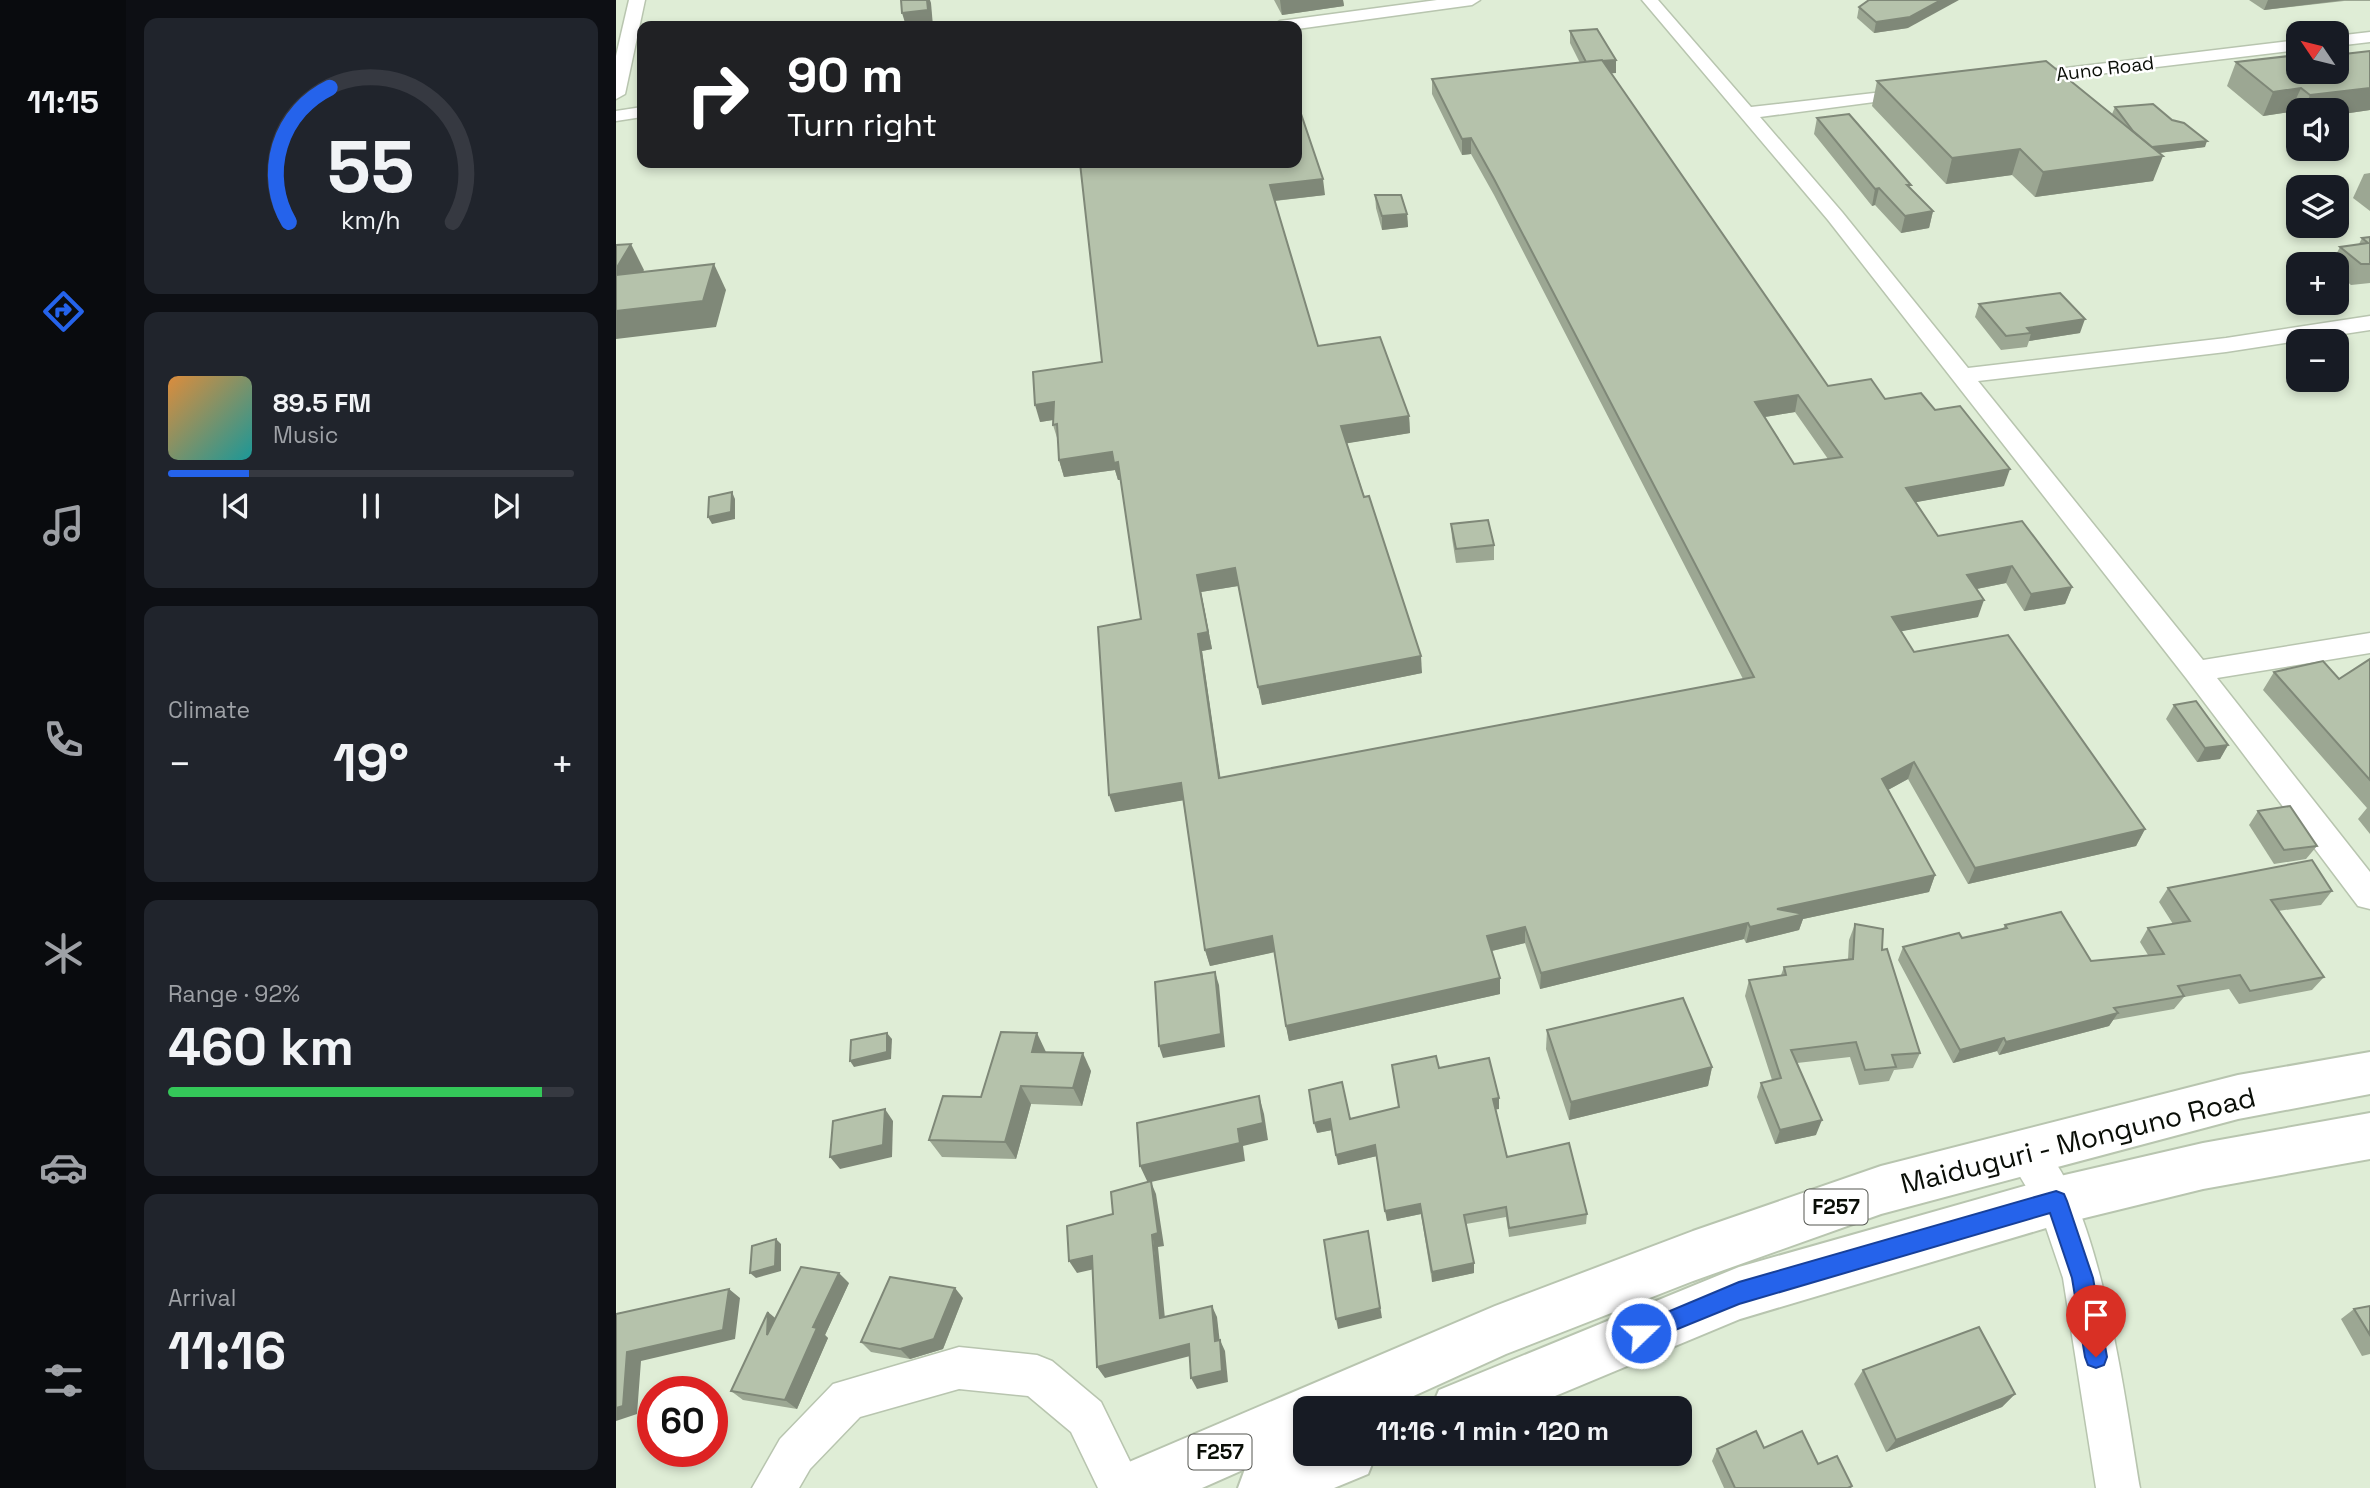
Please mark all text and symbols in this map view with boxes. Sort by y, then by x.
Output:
north arrow [2286,21,2348,84]
map controls [2286,21,2349,392]
text: 90 m [787,44,903,106]
icon: right [672,49,763,140]
street label: Auno Road [2055,50,2155,87]
text: 11:15 [27,82,99,122]
button: sound [2286,98,2349,161]
text: Turn right [787,105,937,145]
text: 55 [327,120,415,213]
button: layers [2286,175,2349,238]
text: km/h [341,204,401,236]
button: + [2286,252,2349,315]
icon: directions [39,287,88,336]
button: − [2286,329,2349,392]
text: 89.5 FM [273,386,371,420]
text: Music [273,420,338,450]
icon: previous [217,487,255,525]
icon: pause [352,487,390,525]
icon: next [487,487,525,525]
icon: music [39,501,88,550]
text: Climate [168,695,250,725]
icon: phone [39,715,88,764]
text: 19° [333,730,409,796]
text: − [168,740,192,788]
text: + [550,740,574,788]
icon: climate [39,929,88,978]
text: Range · 92% [168,979,300,1009]
text: 460 km [168,1014,354,1080]
street label: Maiduguri - Monguno Road [1897,1078,2259,1202]
icon: car [39,1143,88,1192]
road number: F257 [1804,1190,1868,1224]
text: Arrival [168,1283,236,1313]
pin [2066,1285,2126,1357]
position arrow [1604,1296,1678,1370]
icon: arrive [2077,1296,2115,1334]
text: 11:16 [168,1318,286,1384]
icon: filters [39,1356,88,1405]
speed limit sign: 60 [637,1376,728,1467]
text: 11:16 · 1 min · 120 m [1376,1414,1609,1448]
road number: F257 [1188,1434,1252,1470]

